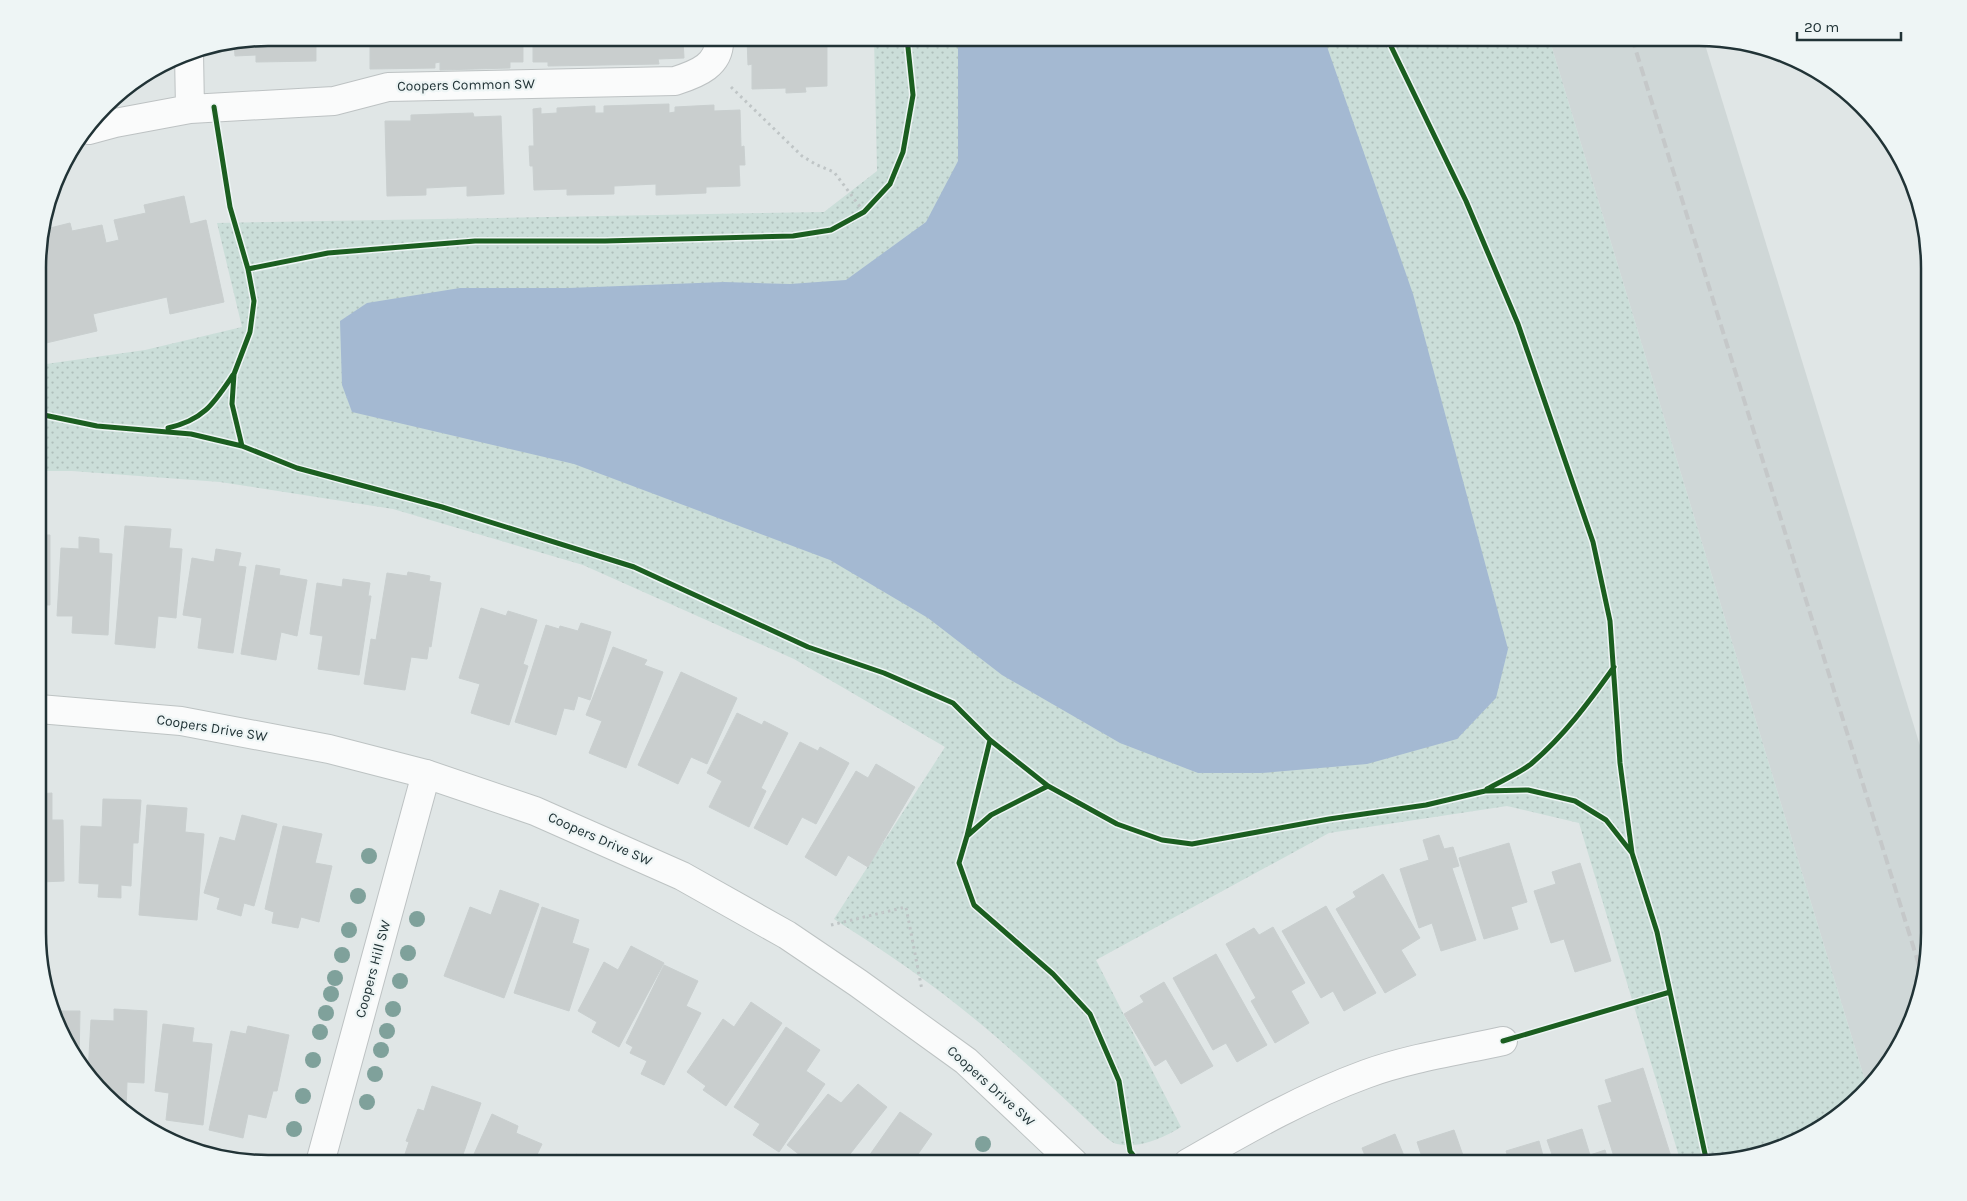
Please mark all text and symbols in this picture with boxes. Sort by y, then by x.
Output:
scale bar [1797,10,1901,42]
text: 20 m [1804,18,1839,36]
street label: Coopers Common SW [397,75,536,95]
street label: Coopers Drive SW [155,711,269,745]
street label: Coopers Drive SW [545,808,655,870]
street label: Coopers Hill SW [352,918,394,1020]
street label: Coopers Drive SW [944,1042,1039,1130]

